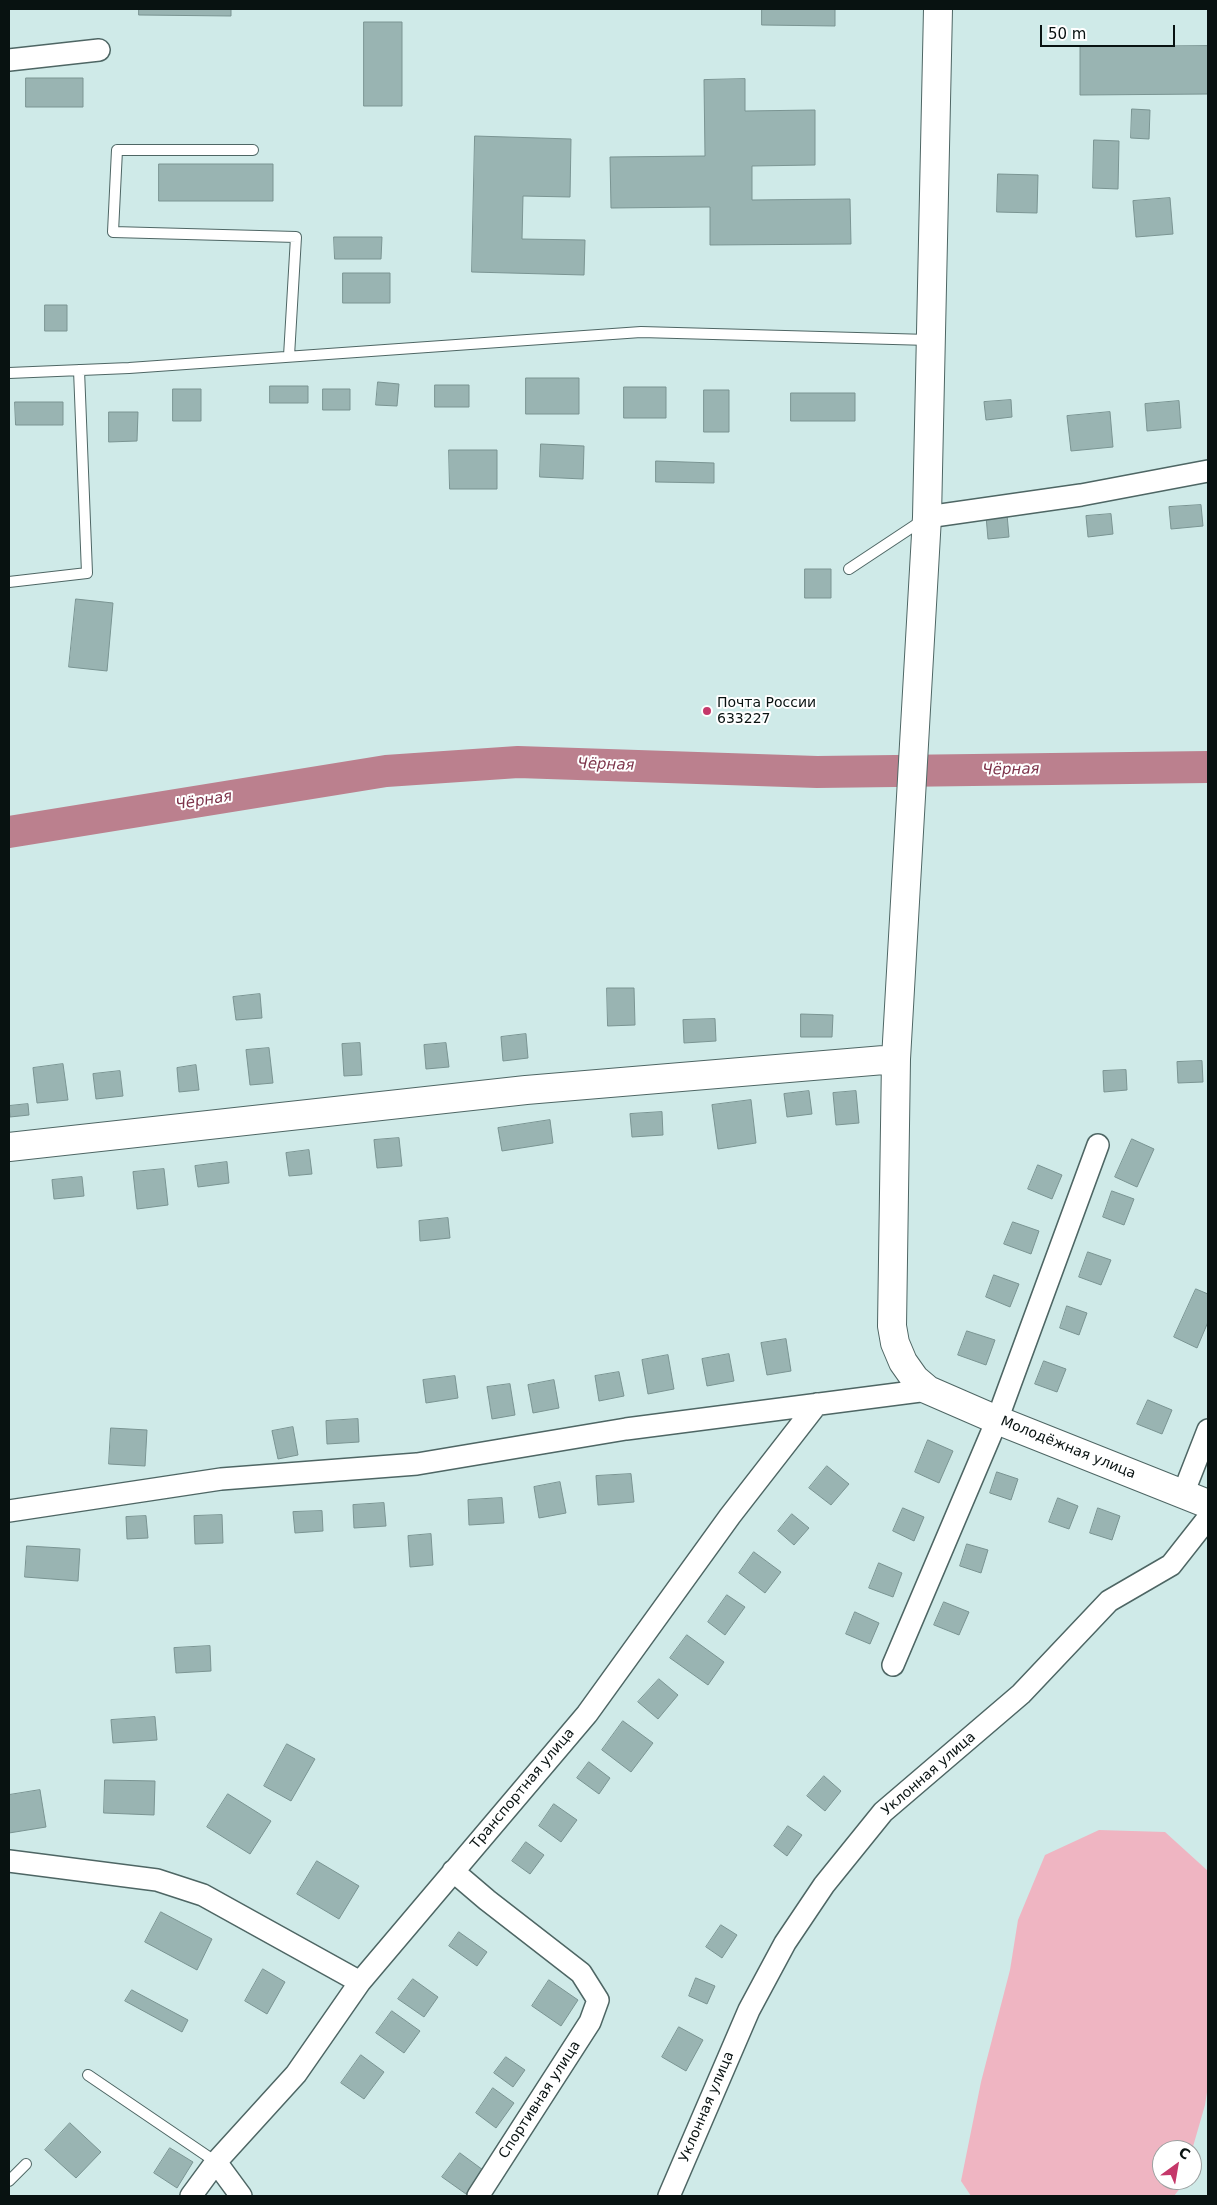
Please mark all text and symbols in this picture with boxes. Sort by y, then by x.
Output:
scale bar [1042,15,1177,47]
text: 50 m [1048,25,1086,43]
place label: Почта России 633227 [717,695,816,728]
marker: Почта России 633227 [701,705,713,717]
water label: Чёрная [577,755,635,775]
water label: Чёрная [982,761,1040,779]
water label: Чёрная [174,788,234,814]
street label: Молодёжная улица [998,1413,1138,1483]
street label: Транспортная улица [467,1725,579,1853]
street label: Уклонная улица [879,1729,979,1819]
street label: Спортивная улица [496,2038,584,2162]
street label: Уклонная улица [676,2049,738,2165]
north arrow [1152,2140,1202,2190]
text: С [1176,2144,1193,2163]

